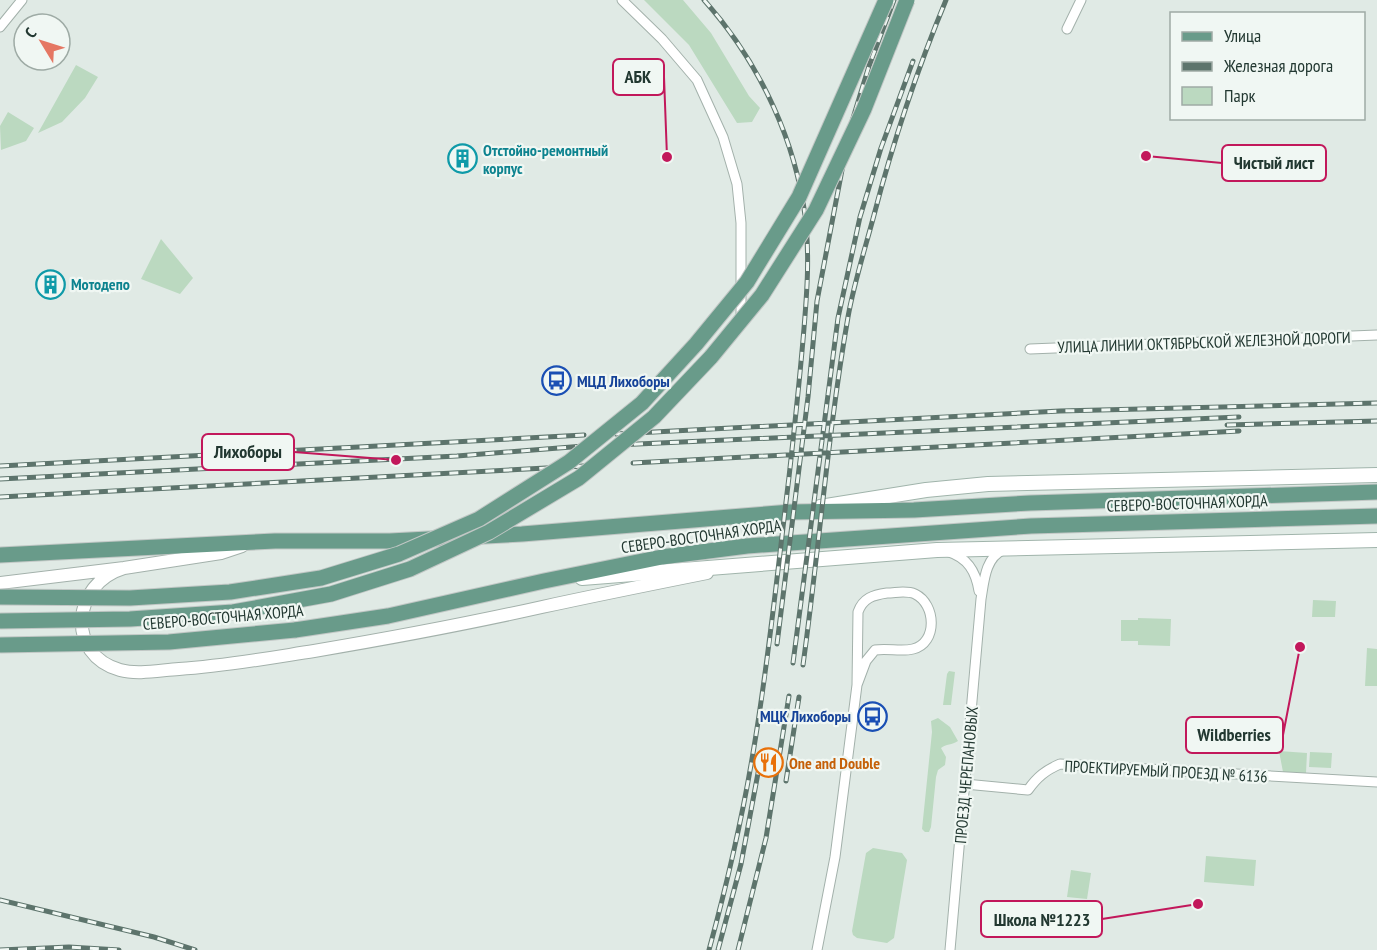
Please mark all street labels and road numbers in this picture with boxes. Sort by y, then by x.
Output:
street label: УЛИЦА ЛИНИИ ОКТЯБРЬСКОЙ ЖЕЛЕЗНОЙ ДОРОГИ [1057,327,1351,357]
street label: СЕВЕРО-ВОСТОЧНАЯ ХОРДА [1106,490,1268,516]
street label: СЕВЕРО-ВОСТОЧНАЯ ХОРДА [620,515,783,557]
street label: СЕВЕРО-ВОСТОЧНАЯ ХОРДА [142,600,305,634]
street label: ПРОЕЗД ЧЕРЕПАНОВЫХ [950,706,982,844]
street label: ПРОЕКТИРУЕМЫЙ ПРОЕЗД № 6136 [1064,756,1268,786]

